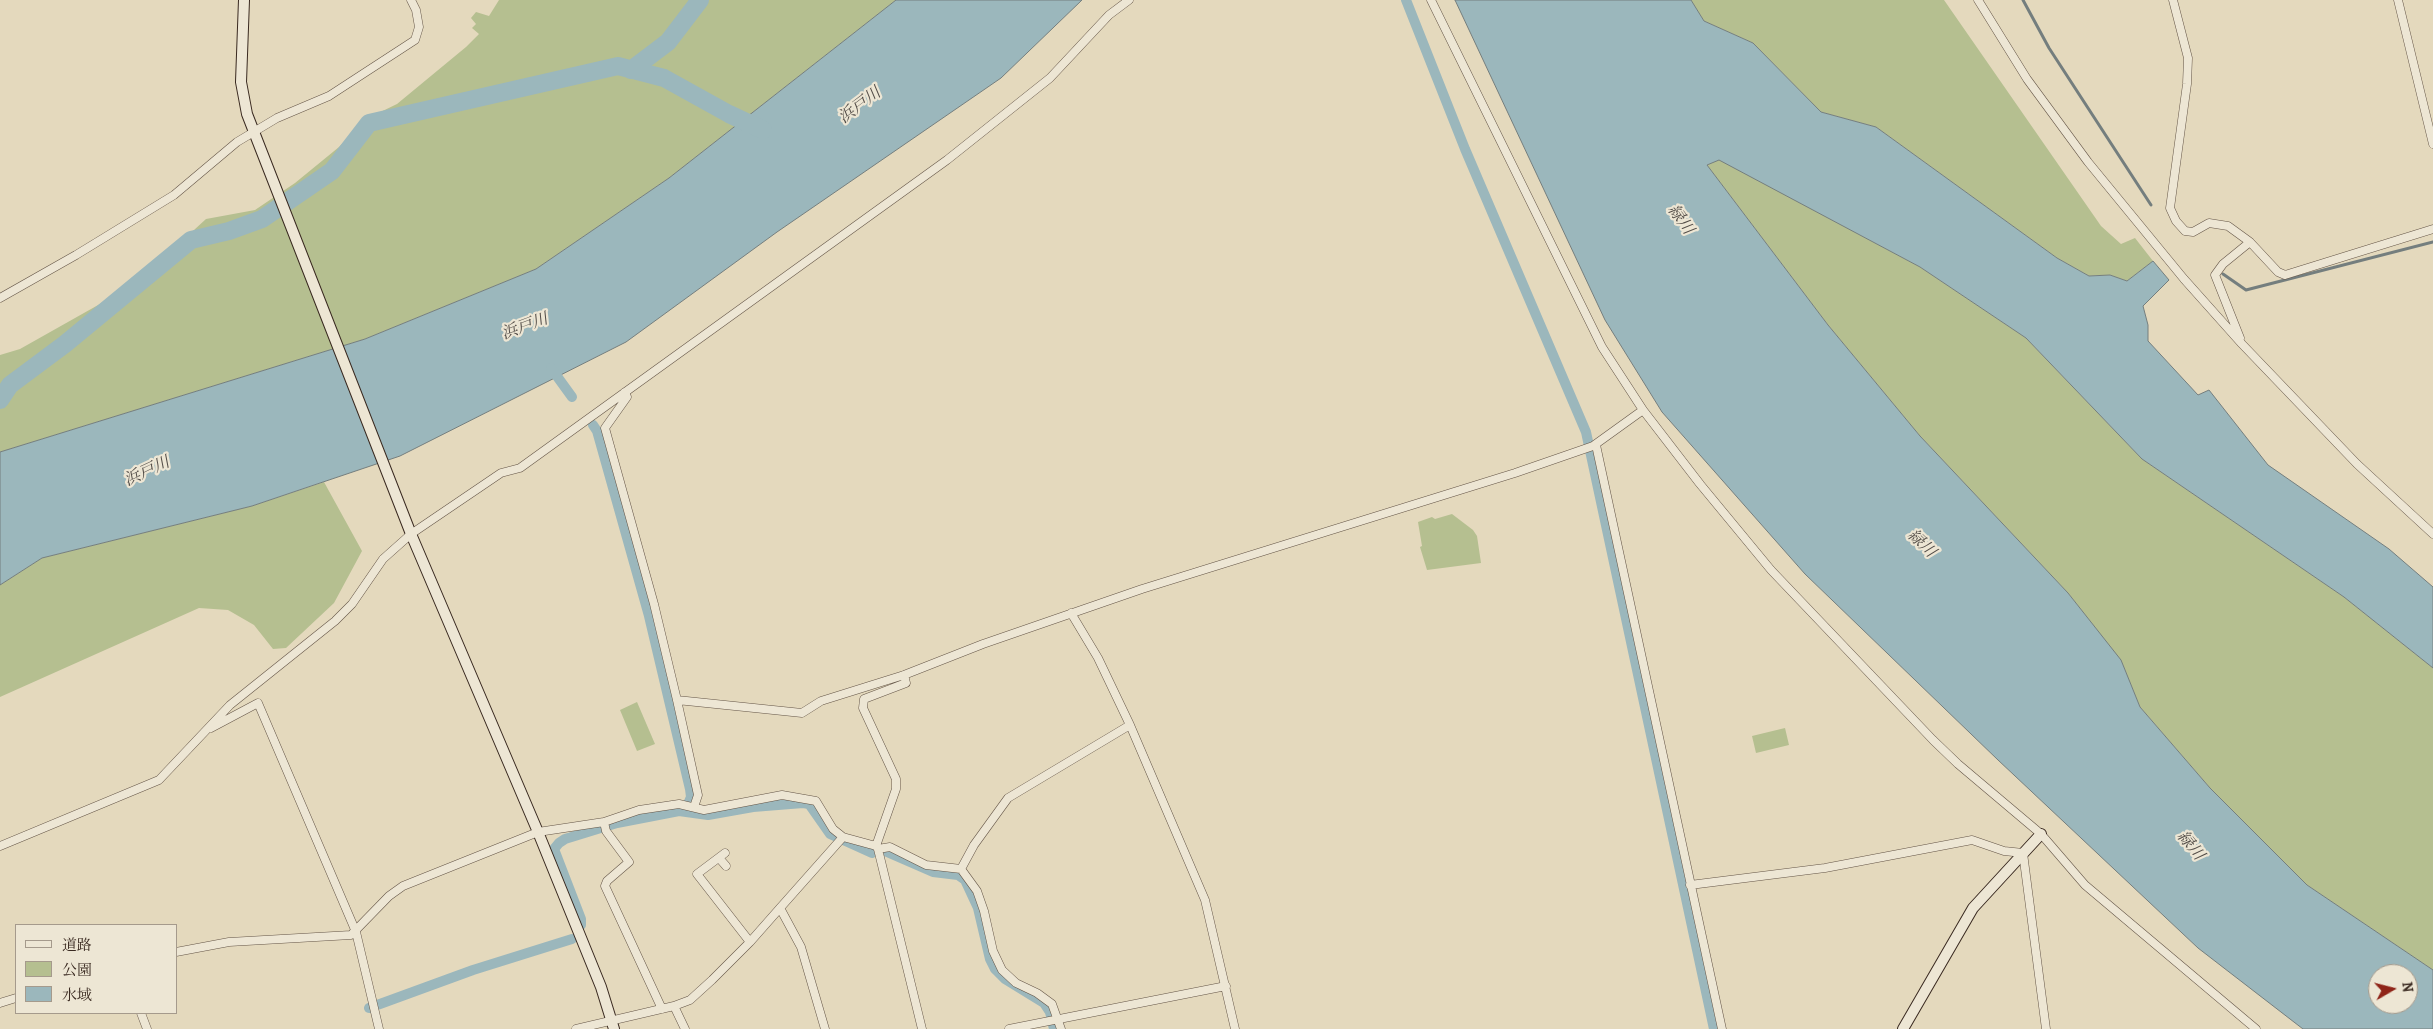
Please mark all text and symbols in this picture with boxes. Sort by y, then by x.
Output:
water label: 浜戸川 [835,84,885,128]
water label: 緑川 [1663,201,1697,239]
water label: 浜戸川 [499,310,551,344]
water label: 浜戸川 [121,453,173,491]
water label: 緑川 [1903,526,1939,562]
water label: 緑川 [2172,828,2208,864]
legend [15,924,178,1014]
text: 道路 [62,935,92,955]
text: 公園 [62,960,92,980]
north arrow [2368,964,2418,1014]
text: N [2397,981,2417,993]
text: 水域 [62,985,92,1005]

